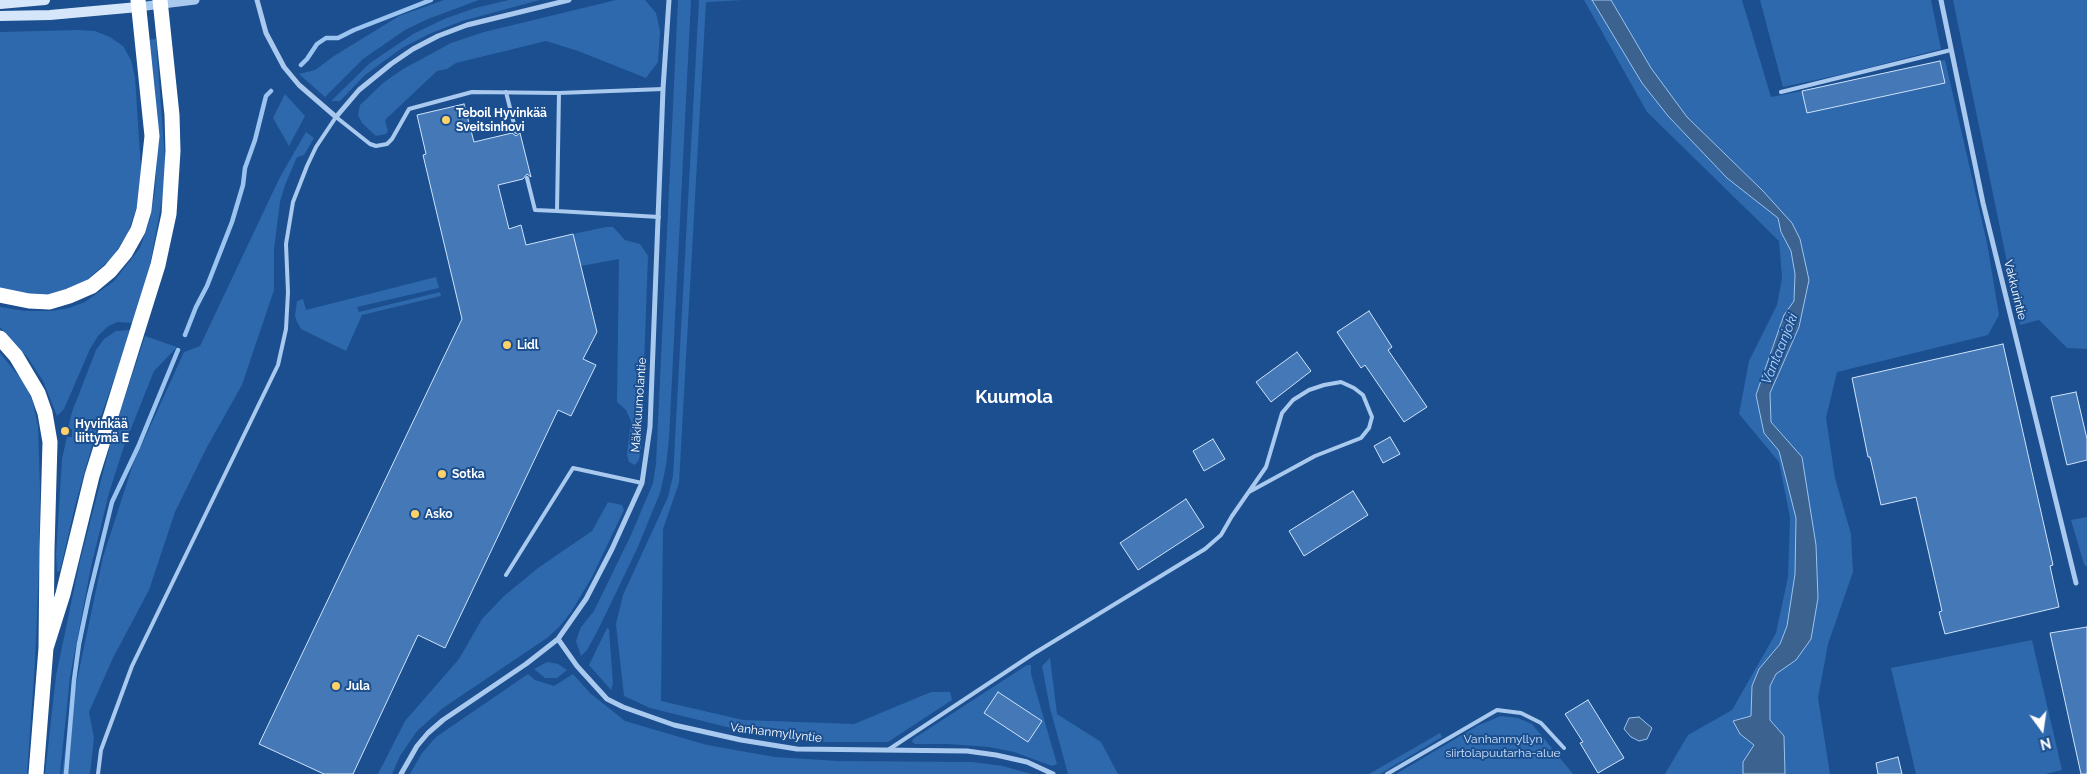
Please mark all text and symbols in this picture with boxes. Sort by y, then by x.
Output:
place label: Teboil Hyvinkää Sveitsinhovi [456,106,547,134]
marker: Teboil Hyvinkää Sveitsinhovi [440,114,452,126]
street label: Vakkurintie [2001,258,2029,322]
water label: Vantaanjoki [1758,311,1802,387]
place label: Lidl [517,338,539,352]
marker: Lidl [501,339,513,351]
street label: Mäkikuumolantie [628,357,650,453]
district label: Kuumola [975,387,1053,409]
place label: Hyvinkää liittymä E [75,417,129,445]
marker: Hyvinkää liittymä E [59,425,71,437]
place label: Sotka [452,467,485,481]
marker: Sotka [436,468,448,480]
place label: Asko [425,507,453,521]
marker: Asko [409,508,421,520]
place label: Jula [346,679,370,693]
marker: Jula [330,680,342,692]
north arrow [2017,704,2067,754]
street label: Vanhanmyllyntie [729,720,823,746]
park label: Vanhanmyllyn siirtolapuutarha-alue [1445,732,1561,760]
text: N [2039,734,2053,753]

